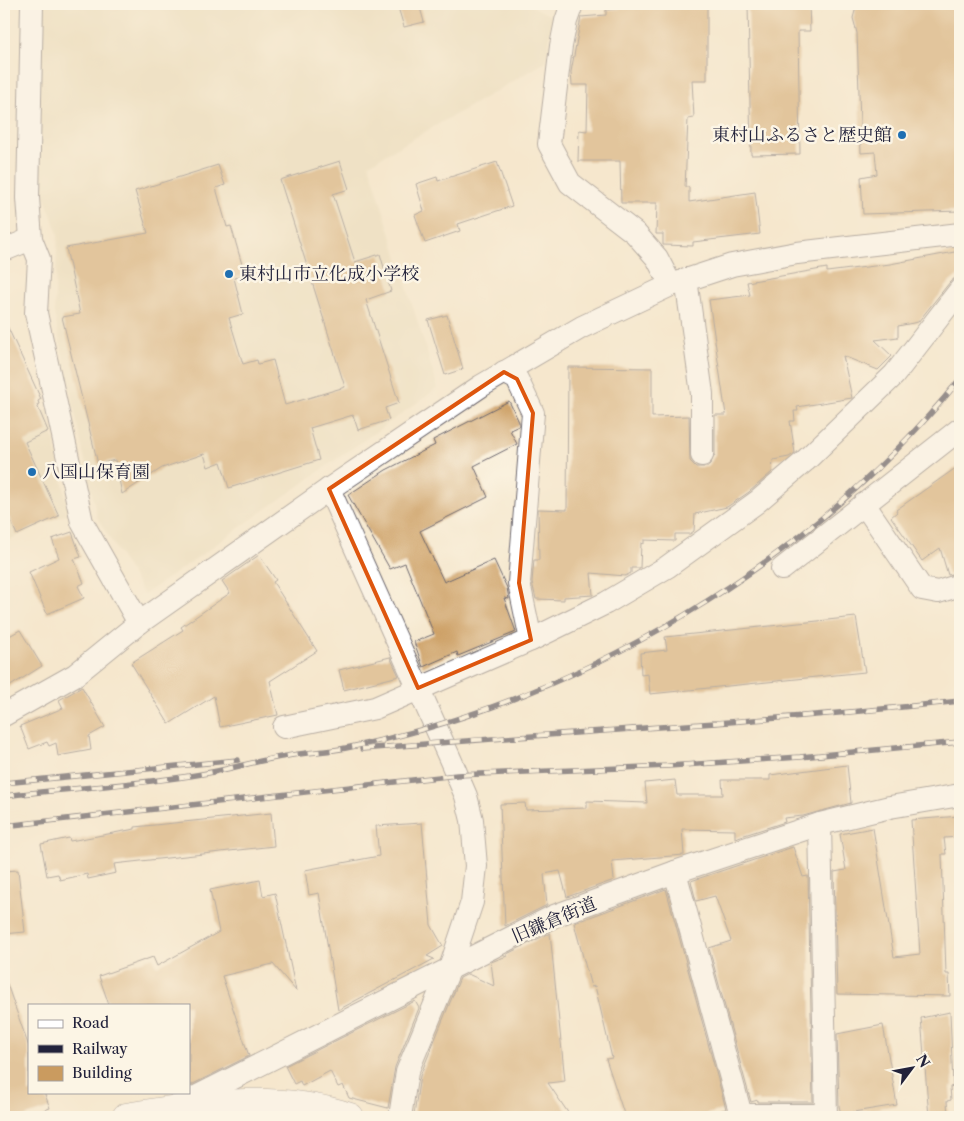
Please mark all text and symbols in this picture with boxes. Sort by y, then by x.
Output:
place label: 東村山ふるさと歴史館 [712,124,892,146]
marker: 東村山ふるさと歴史館 [896,129,908,141]
place label: 東村山市立化成小学校 [239,263,419,285]
marker: 東村山市立化成小学校 [223,268,235,280]
place label: 八国山保育園 [42,461,150,483]
marker: 八国山保育園 [26,466,38,478]
street label: 旧鎌倉街道 [508,892,600,948]
legend [28,1004,190,1094]
text: Road [72,1013,109,1032]
text: Railway [72,1039,128,1058]
north arrow [886,1044,936,1094]
text: N [912,1051,934,1071]
text: Building [72,1063,132,1082]

